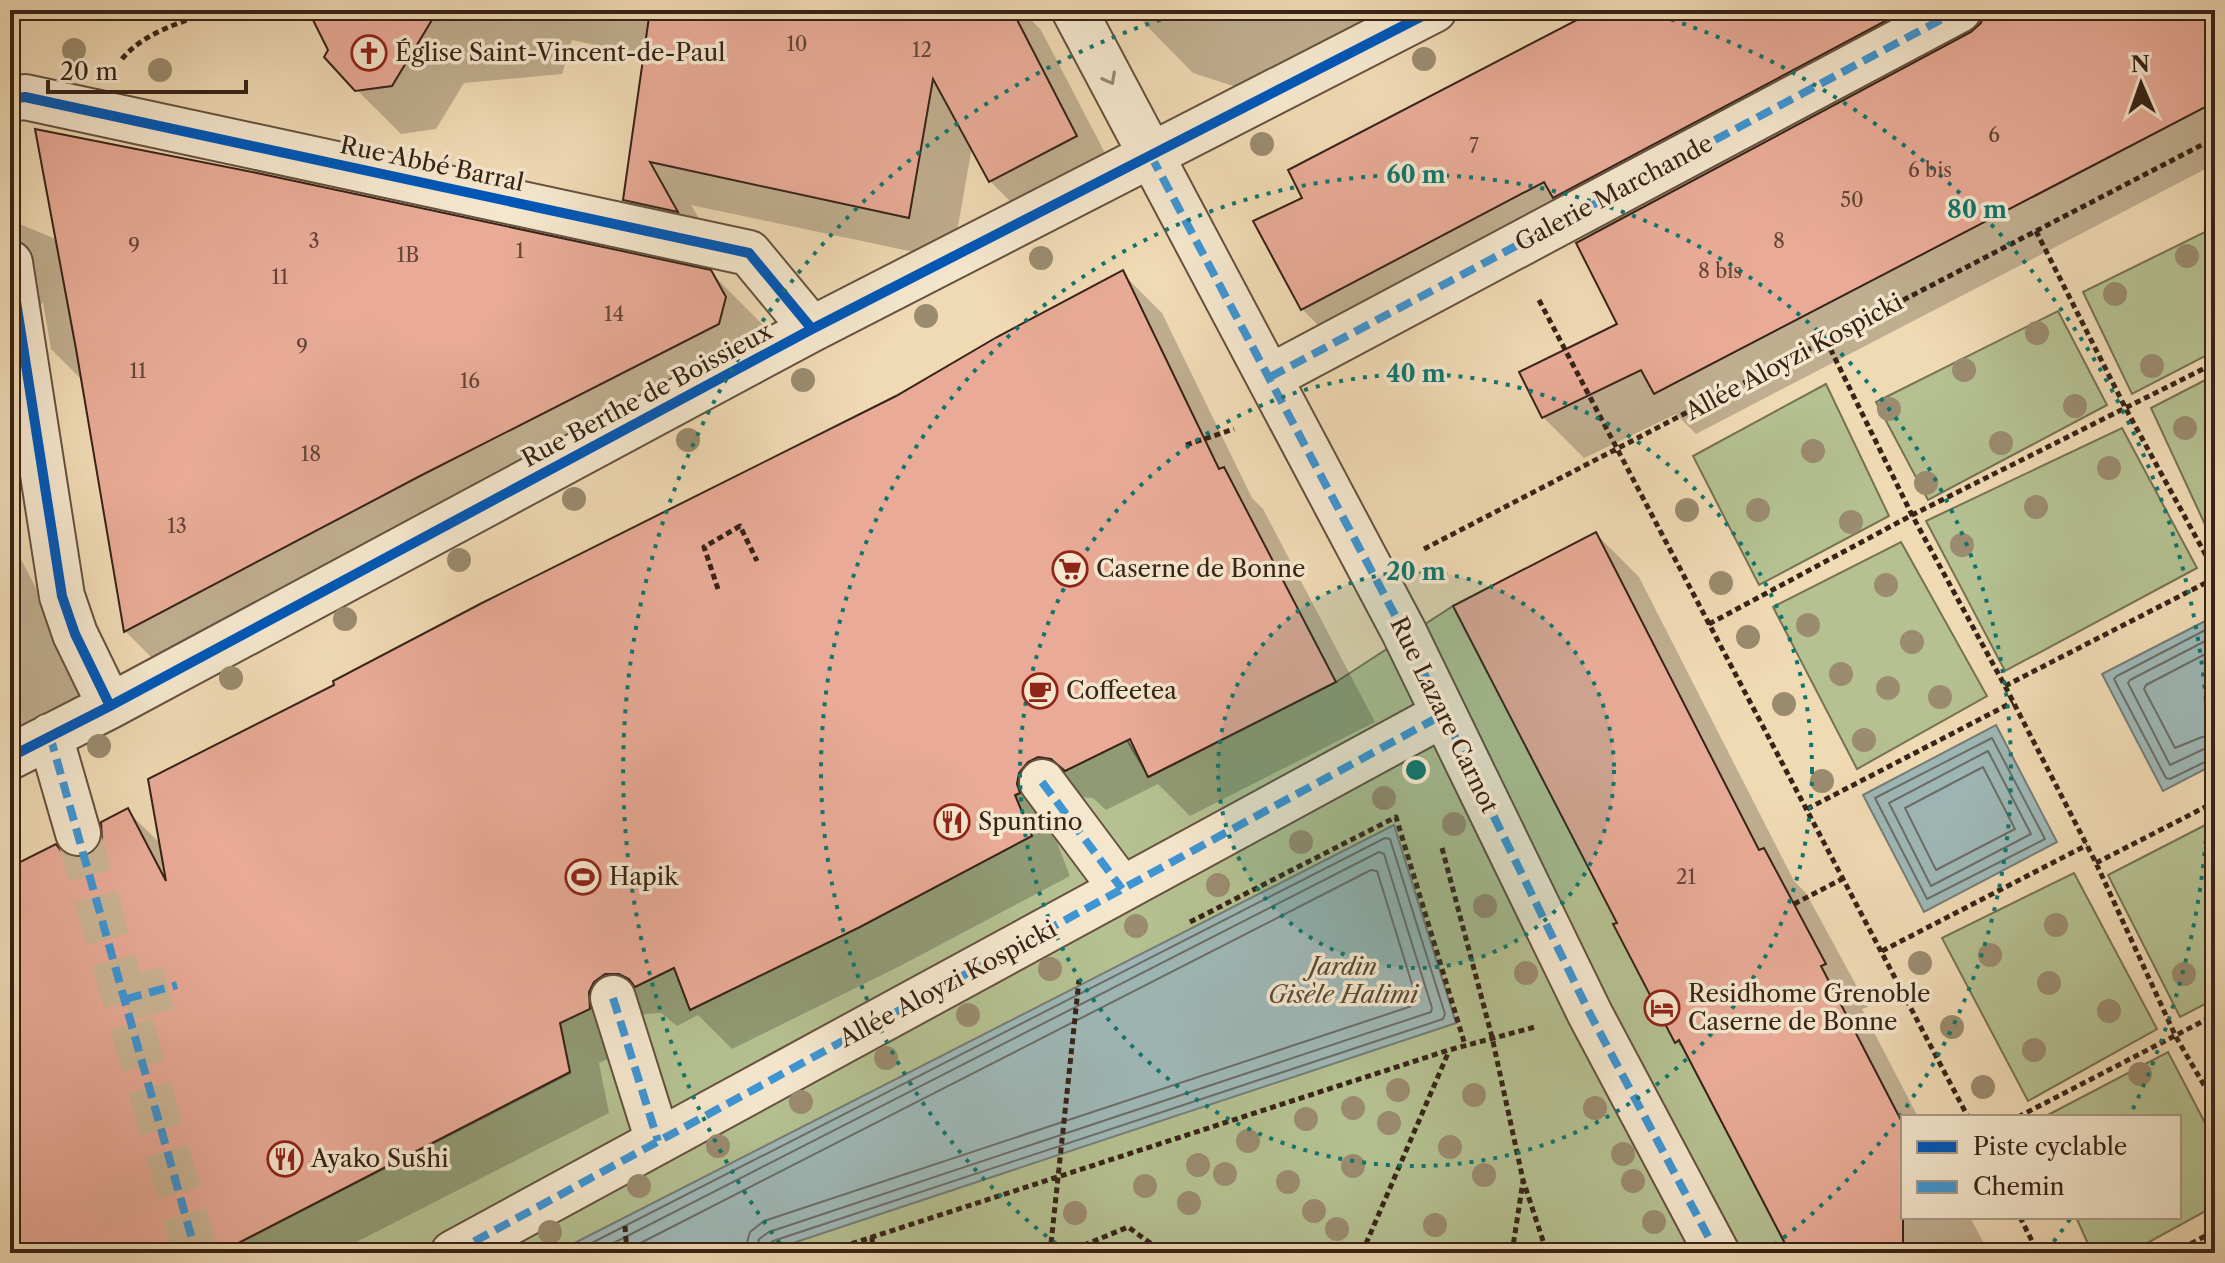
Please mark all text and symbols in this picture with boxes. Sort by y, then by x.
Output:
house number: 10 [786,32,808,56]
church icon: Église Saint-Vincent-de-Paul [350,34,388,72]
place label: Église Saint-Vincent-de-Paul [395,38,725,67]
house number: 12 [912,38,932,62]
scale bar [48,44,246,94]
north arrow [2101,44,2181,124]
text: N [2130,51,2150,78]
text: 20 m [60,57,118,86]
one-way arrow [1100,71,1115,86]
house number: 6 [1988,123,2000,147]
street label: Galerie Marchande [1510,128,1718,257]
street label: Rue Abbé Barral [338,130,527,197]
house number: 7 [1469,134,1479,158]
house number: 6 bis [1908,158,1952,182]
text: 60 m [1386,160,1446,189]
house number: 50 [1840,188,1864,212]
text: 80 m [1947,195,2007,224]
house number: 3 [308,229,320,253]
house number: 8 [1773,229,1785,253]
house number: 9 [128,234,140,258]
house number: 1 [516,239,525,263]
house number: 1B [397,243,419,267]
house number: 8 bis [1698,259,1742,283]
house number: 11 [272,265,289,289]
street label: Allée Aloyzi Kospicki [1679,287,1907,427]
house number: 14 [604,302,624,326]
street label: Rue Berthe de Boissieux [517,316,777,473]
house number: 9 [296,335,308,359]
house number: 11 [130,359,147,383]
text: 40 m [1386,359,1446,388]
house number: 16 [460,369,480,393]
house number: 18 [301,442,321,466]
house number: 13 [167,514,187,538]
supermarket icon: Caserne de Bonne [1051,550,1089,588]
place label: Caserne de Bonne [1096,554,1305,583]
text: 20 m [1386,557,1446,586]
street label: Rue Lazare Carnot [1384,612,1505,818]
cafe icon: Coffeetea [1021,672,1059,710]
place label: Coffeetea [1066,676,1177,705]
centre of rings [1402,756,1430,784]
restaurant icon: Spuntino [933,803,971,841]
place label: Spuntino [978,807,1082,836]
sports icon: Hapik [564,858,602,896]
place label: Hapik [609,862,679,891]
house number: 21 [1676,865,1697,889]
street label: Allée Aloyzi Kospicki [833,914,1061,1054]
park label: Jardin Gisèle Halimi [1268,952,1420,1009]
place label: Residhome Grenoble Caserne de Bonne [1688,979,1931,1036]
hotel icon: Residhome Grenoble Caserne de Bonne [1643,989,1681,1027]
legend [1901,1115,2181,1219]
text: Piste cyclable [1973,1132,2127,1161]
restaurant icon: Ayako Sushi [266,1140,304,1178]
place label: Ayako Sushi [310,1144,449,1173]
text: Chemin [1973,1172,2065,1201]

